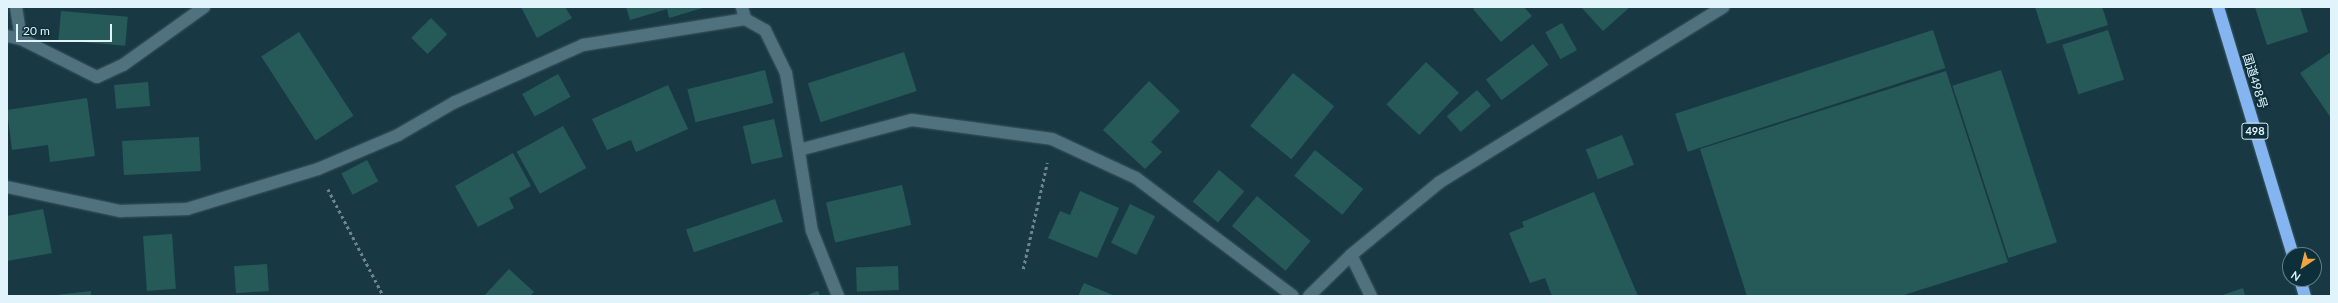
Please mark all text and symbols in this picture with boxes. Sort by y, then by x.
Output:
scale bar [18,16,114,42]
text: 20 m [23,23,50,38]
street label: 国道498号 [2240,52,2270,110]
road number: 498 [2241,122,2269,140]
north arrow [2282,247,2322,287]
text: N [2288,269,2303,284]

